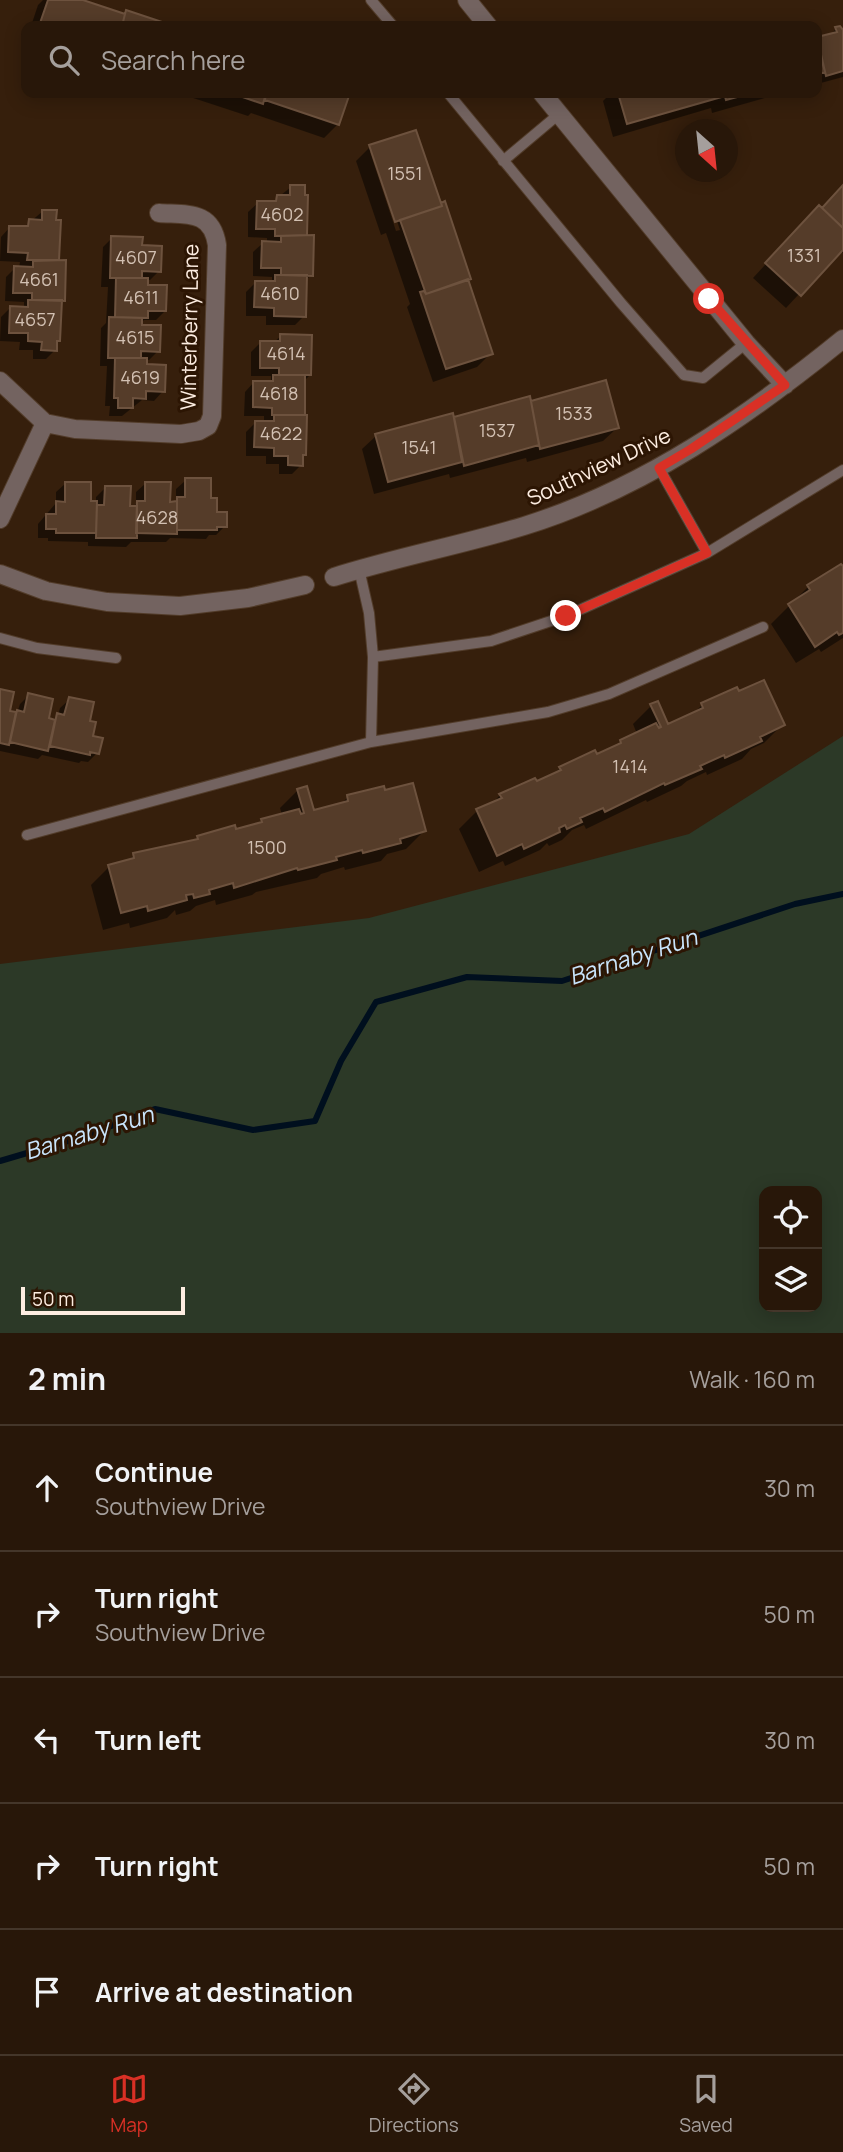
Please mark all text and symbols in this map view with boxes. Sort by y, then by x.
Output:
search box [21,21,822,98]
icon: search [45,41,83,79]
text: Search here [101,42,246,78]
north arrow [675,119,738,182]
house number: 1551 [388,161,422,185]
house number: 4602 [260,202,304,226]
house number: 1331 [787,243,821,267]
street label: Winterberry Lane [174,244,204,410]
house number: 4607 [115,245,157,269]
house number: 4661 [19,267,59,291]
house number: 4610 [260,281,300,305]
route start [693,283,724,314]
house number: 4611 [123,285,159,309]
house number: 4657 [14,307,56,331]
house number: 4615 [116,325,154,349]
house number: 4614 [266,341,306,365]
house number: 4619 [120,365,160,389]
house number: 4618 [260,381,298,405]
house number: 1533 [555,401,593,425]
house number: 1537 [479,418,515,442]
house number: 4622 [260,421,302,445]
street label: Southview Drive [522,421,675,512]
house number: 1541 [401,435,437,459]
house number: 4628 [136,505,178,529]
route end [550,600,581,631]
house number: 1414 [612,754,648,778]
house number: 1500 [247,835,287,859]
water label: Barnaby Run [564,920,702,992]
water label: Barnaby Run [20,1097,158,1167]
map controls [759,1186,822,1312]
button: locate [759,1186,822,1249]
button: layers [759,1249,822,1312]
scale bar [21,1284,186,1316]
text: 50 m [32,1286,74,1312]
text: 2 min [28,1358,106,1399]
text: Walk · 160 m [689,1363,815,1395]
text: Continue [95,1454,213,1490]
icon: ahead [28,1469,66,1507]
text: 30 m [764,1472,815,1504]
text: Southview Drive [95,1490,265,1522]
text: Turn right [95,1580,219,1616]
icon: right [28,1595,66,1633]
text: 50 m [764,1598,815,1630]
text: Southview Drive [95,1616,265,1648]
icon: left [28,1721,66,1759]
text: Turn left [95,1722,202,1758]
text: 30 m [764,1724,815,1756]
icon: right [28,1847,66,1885]
text: Turn right [95,1848,219,1884]
text: 50 m [764,1850,815,1882]
icon: arrive [28,1973,66,2011]
text: Arrive at destination [95,1974,353,2010]
tab: Map [110,2070,148,2138]
tab: Directions [369,2070,459,2138]
tab: Saved [679,2070,733,2138]

